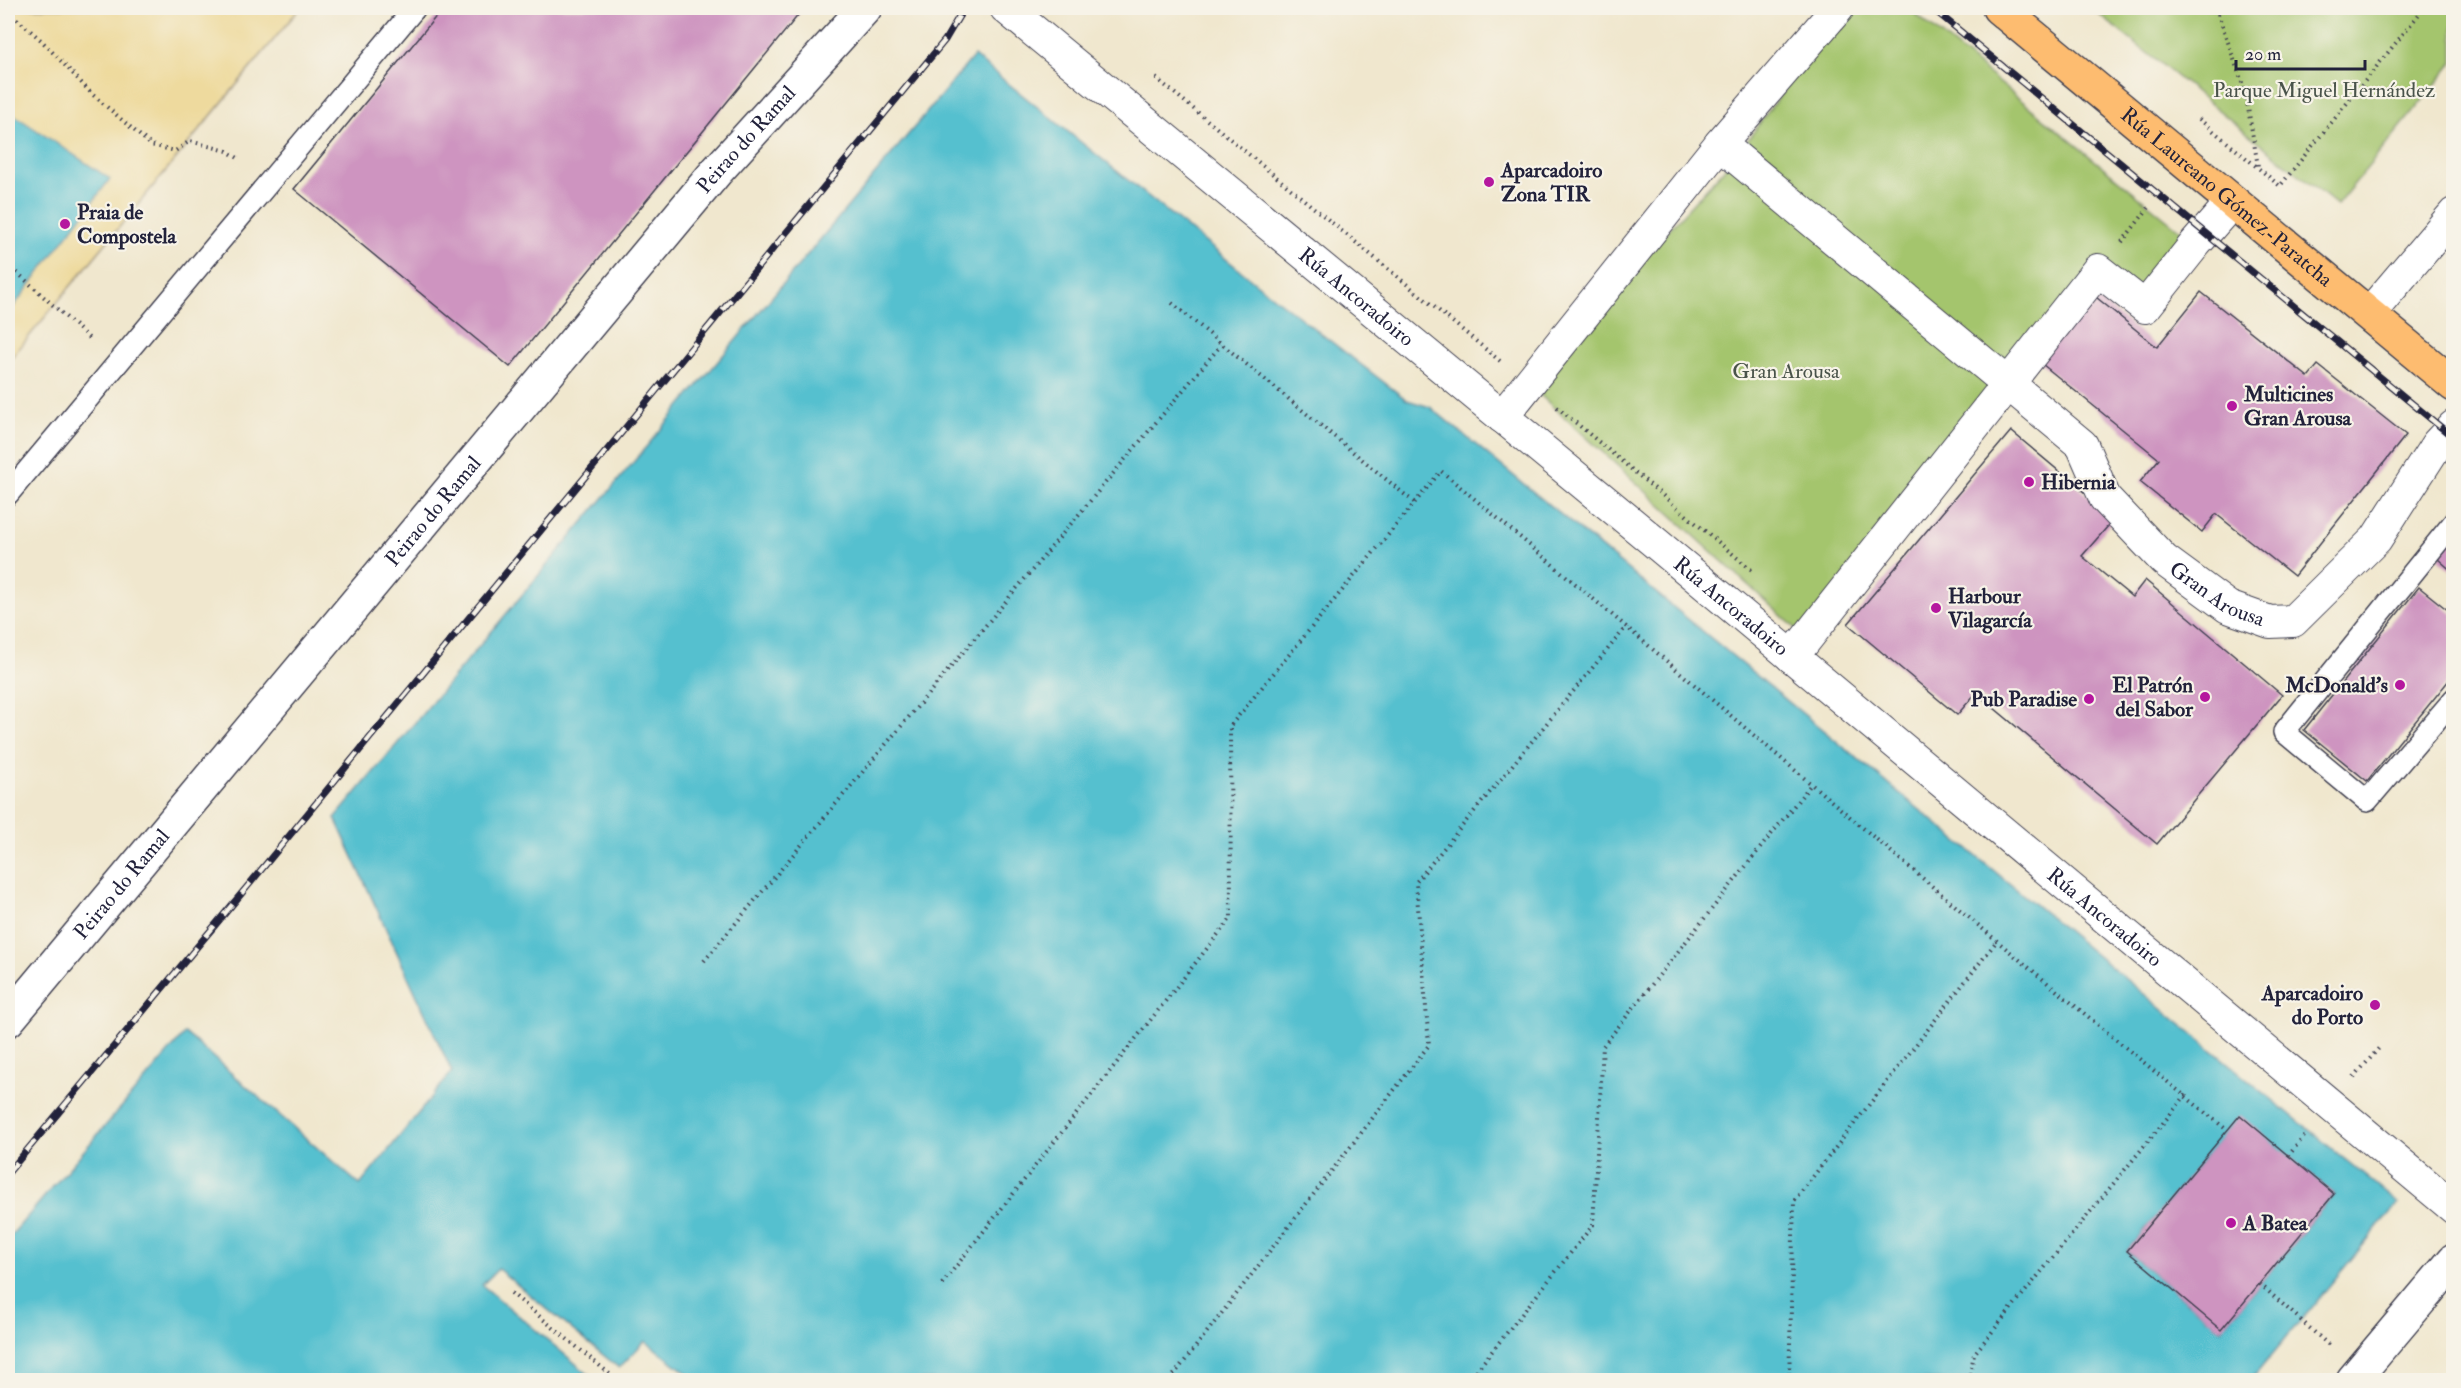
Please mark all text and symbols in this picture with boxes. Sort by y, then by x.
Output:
scale bar [2236,33,2365,71]
text: 20 m [2245,43,2281,66]
park label: Parque Miguel Hernández [2213,77,2435,104]
street label: Peirao do Ramal [690,79,802,199]
street label: Rúa Laureano Gómez-Paratcha [2115,101,2339,293]
place label: Aparcadoiro Zona TIR [1500,157,1602,208]
marker: Aparcadoiro Zona TIR [1482,175,1496,189]
place label: Praia de Compostela [77,199,178,250]
marker: Praia de Compostela [58,217,72,231]
street label: Rúa Ancoradoiro [1293,241,1420,352]
park label: Gran Arousa [1732,358,1840,385]
place label: Multicines Gran Arousa [2243,381,2353,432]
marker: Multicines Gran Arousa [2225,399,2239,413]
street label: Peirao do Ramal [379,450,487,572]
place label: Hibernia [2041,469,2117,496]
marker: Hibernia [2022,475,2036,489]
street label: Rúa Ancoradoiro [1668,550,1794,662]
street label: Gran Arousa [2164,555,2269,633]
place label: Harbour Vilagarcía [1947,583,2033,634]
marker: Harbour Vilagarcía [1929,601,1943,615]
place label: El Patrón del Sabor [2112,672,2194,723]
place label: McDonald's [2284,672,2388,699]
marker: McDonald's [2393,678,2407,692]
place label: Pub Paradise [1970,686,2077,713]
marker: El Patrón del Sabor [2198,690,2212,704]
marker: Pub Paradise [2082,692,2096,706]
street label: Peirao do Ramal [67,823,176,945]
street label: Rúa Ancoradoiro [2042,861,2168,973]
place label: Aparcadoiro do Porto [2261,980,2363,1031]
marker: Aparcadoiro do Porto [2368,998,2382,1012]
place label: A Batea [2242,1210,2309,1237]
marker: A Batea [2224,1216,2238,1230]

